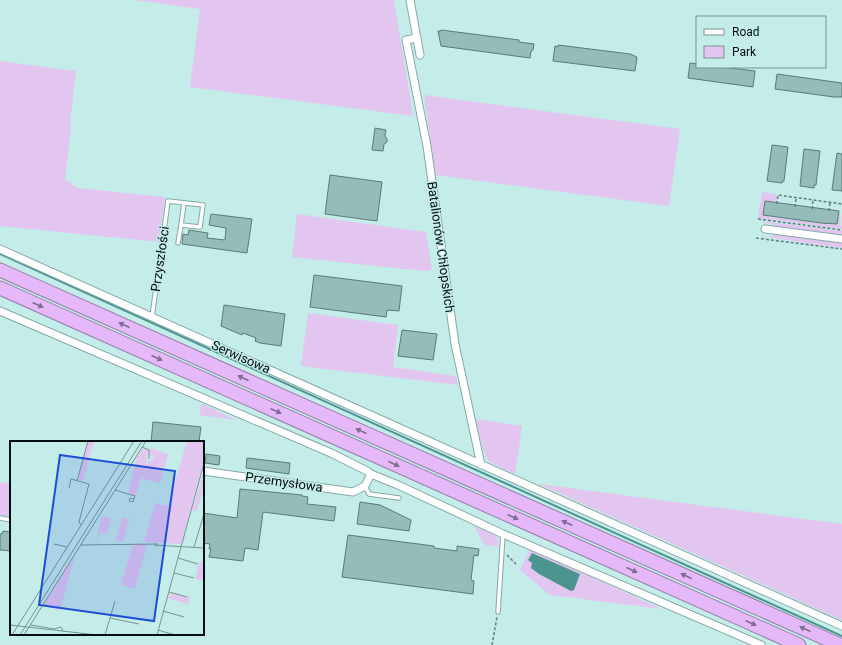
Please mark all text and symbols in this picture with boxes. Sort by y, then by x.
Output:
legend [696,16,826,68]
text: Road [732,25,760,39]
text: Park [732,45,757,59]
street label: Batalionów Chłopskich [424,181,458,313]
street label: Przyszłości [148,225,172,293]
one-way arrow [33,302,44,308]
one-way arrow [118,322,130,328]
street label: Serwisowa [209,337,273,377]
one-way arrow [151,355,162,361]
one-way arrow [237,375,248,381]
one-way arrow [270,408,281,414]
one-way arrow [356,428,367,434]
inset map [10,441,204,635]
one-way arrow [389,461,400,467]
street label: Przemysłowa [244,469,324,495]
one-way arrow [508,515,520,521]
one-way arrow [562,520,573,526]
one-way arrow [626,567,638,574]
one-way arrow [680,573,692,579]
one-way arrow [745,620,756,626]
one-way arrow [799,626,810,632]

